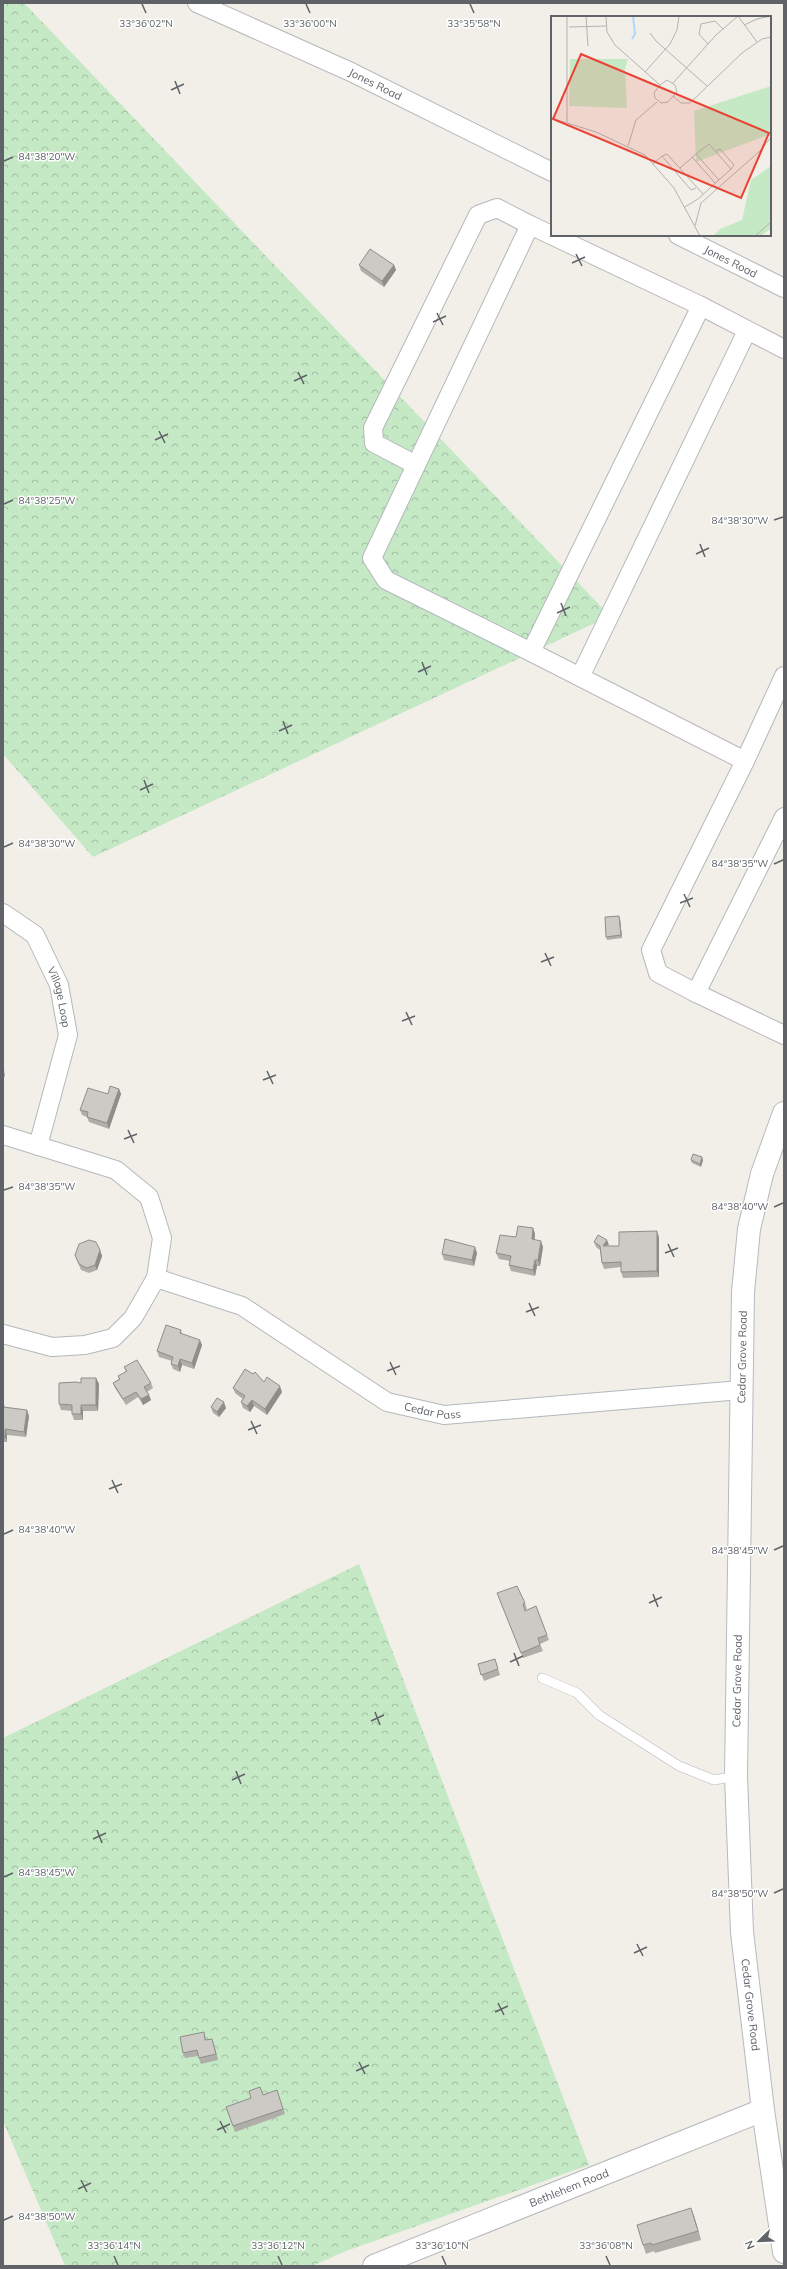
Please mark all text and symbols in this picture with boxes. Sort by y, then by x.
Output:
inset map [551,16,771,236]
text: 33°36'02"N [119,17,173,30]
text: 33°36'00"N [283,17,337,30]
text: 33°35'58"N [447,17,501,30]
street label: Jones Road [346,65,404,103]
text: 84°38'20"W [19,150,75,163]
street label: Jones Road [702,242,760,281]
text: 84°38'25"W [19,494,75,507]
text: 84°38'30"W [712,514,768,527]
text: 84°38'30"W [19,837,75,850]
text: 84°38'35"W [712,857,768,870]
street label: Village Loop [44,964,74,1029]
text: 84°38'35"W [19,1180,75,1193]
text: 84°38'40"W [712,1200,768,1213]
street label: Cedar Grove Road [734,1310,750,1404]
street label: Cedar Pass [403,1399,462,1422]
text: 84°38'40"W [19,1523,75,1536]
text: 84°38'45"W [712,1544,768,1557]
street label: Cedar Grove Road [729,1634,745,1728]
text: 84°38'45"W [19,1866,75,1879]
text: 84°38'50"W [712,1887,768,1900]
street label: Cedar Grove Road [738,1958,763,2052]
street label: Bethlehem Road [527,2166,611,2210]
text: 84°38'50"W [19,2210,75,2223]
north arrow [739,2221,779,2261]
text: N [742,2238,758,2251]
text: 33°36'14"N [87,2239,141,2252]
text: 33°36'12"N [251,2239,305,2252]
text: 33°36'10"N [415,2239,469,2252]
text: 33°36'08"N [579,2239,633,2252]

